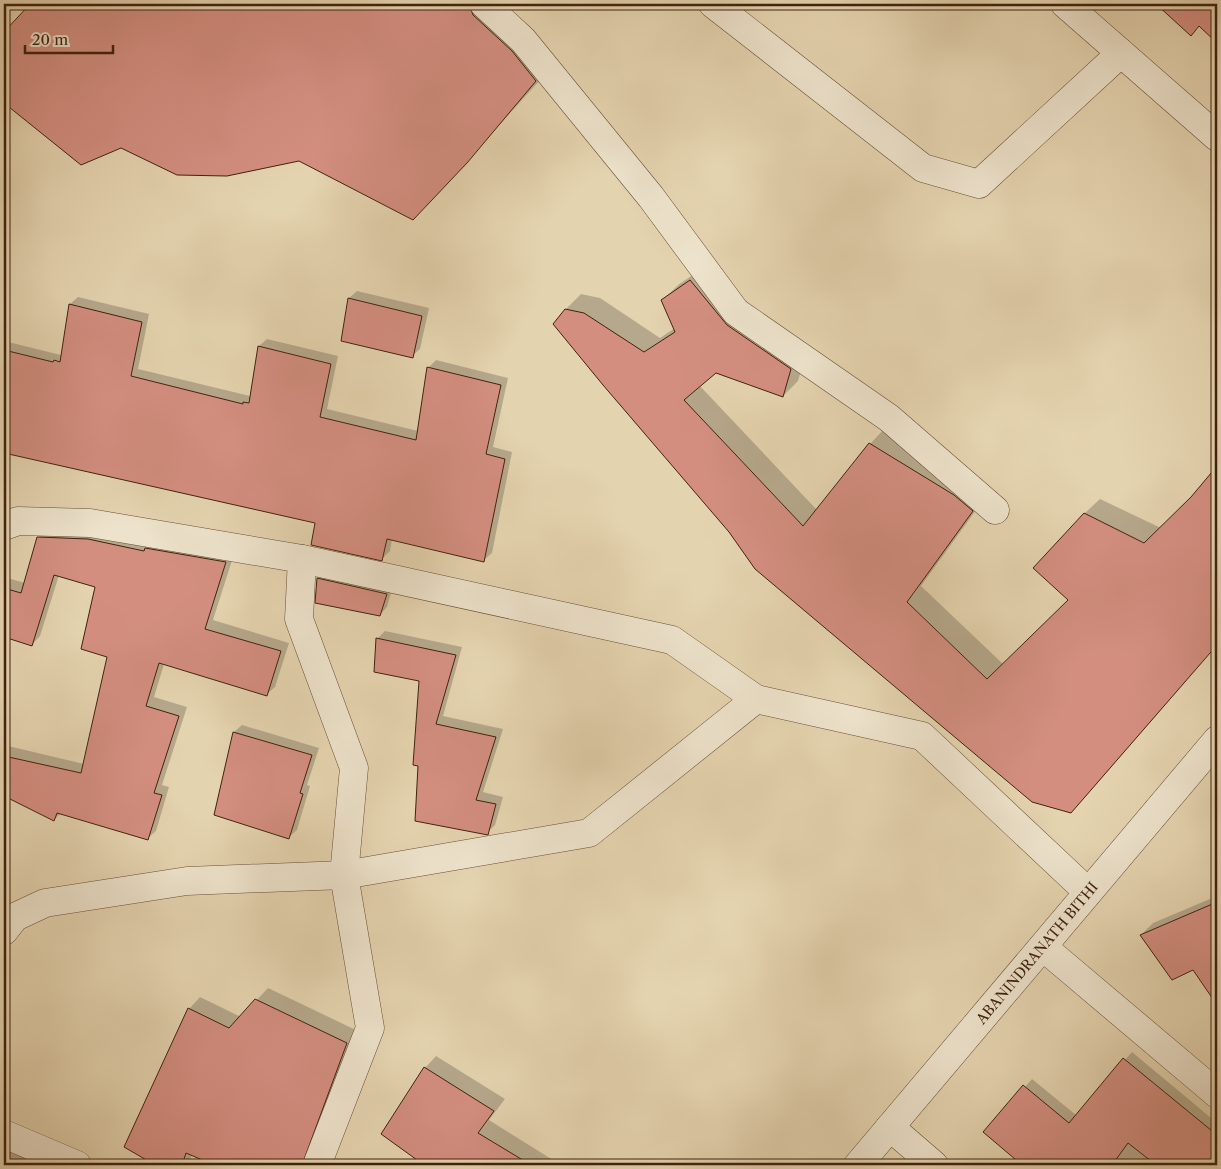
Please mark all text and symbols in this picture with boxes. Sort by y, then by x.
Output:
scale bar [25,22,112,54]
text: 20 m [32,30,68,49]
street label: ABANINDRANATH BITHI [972,878,1102,1029]

